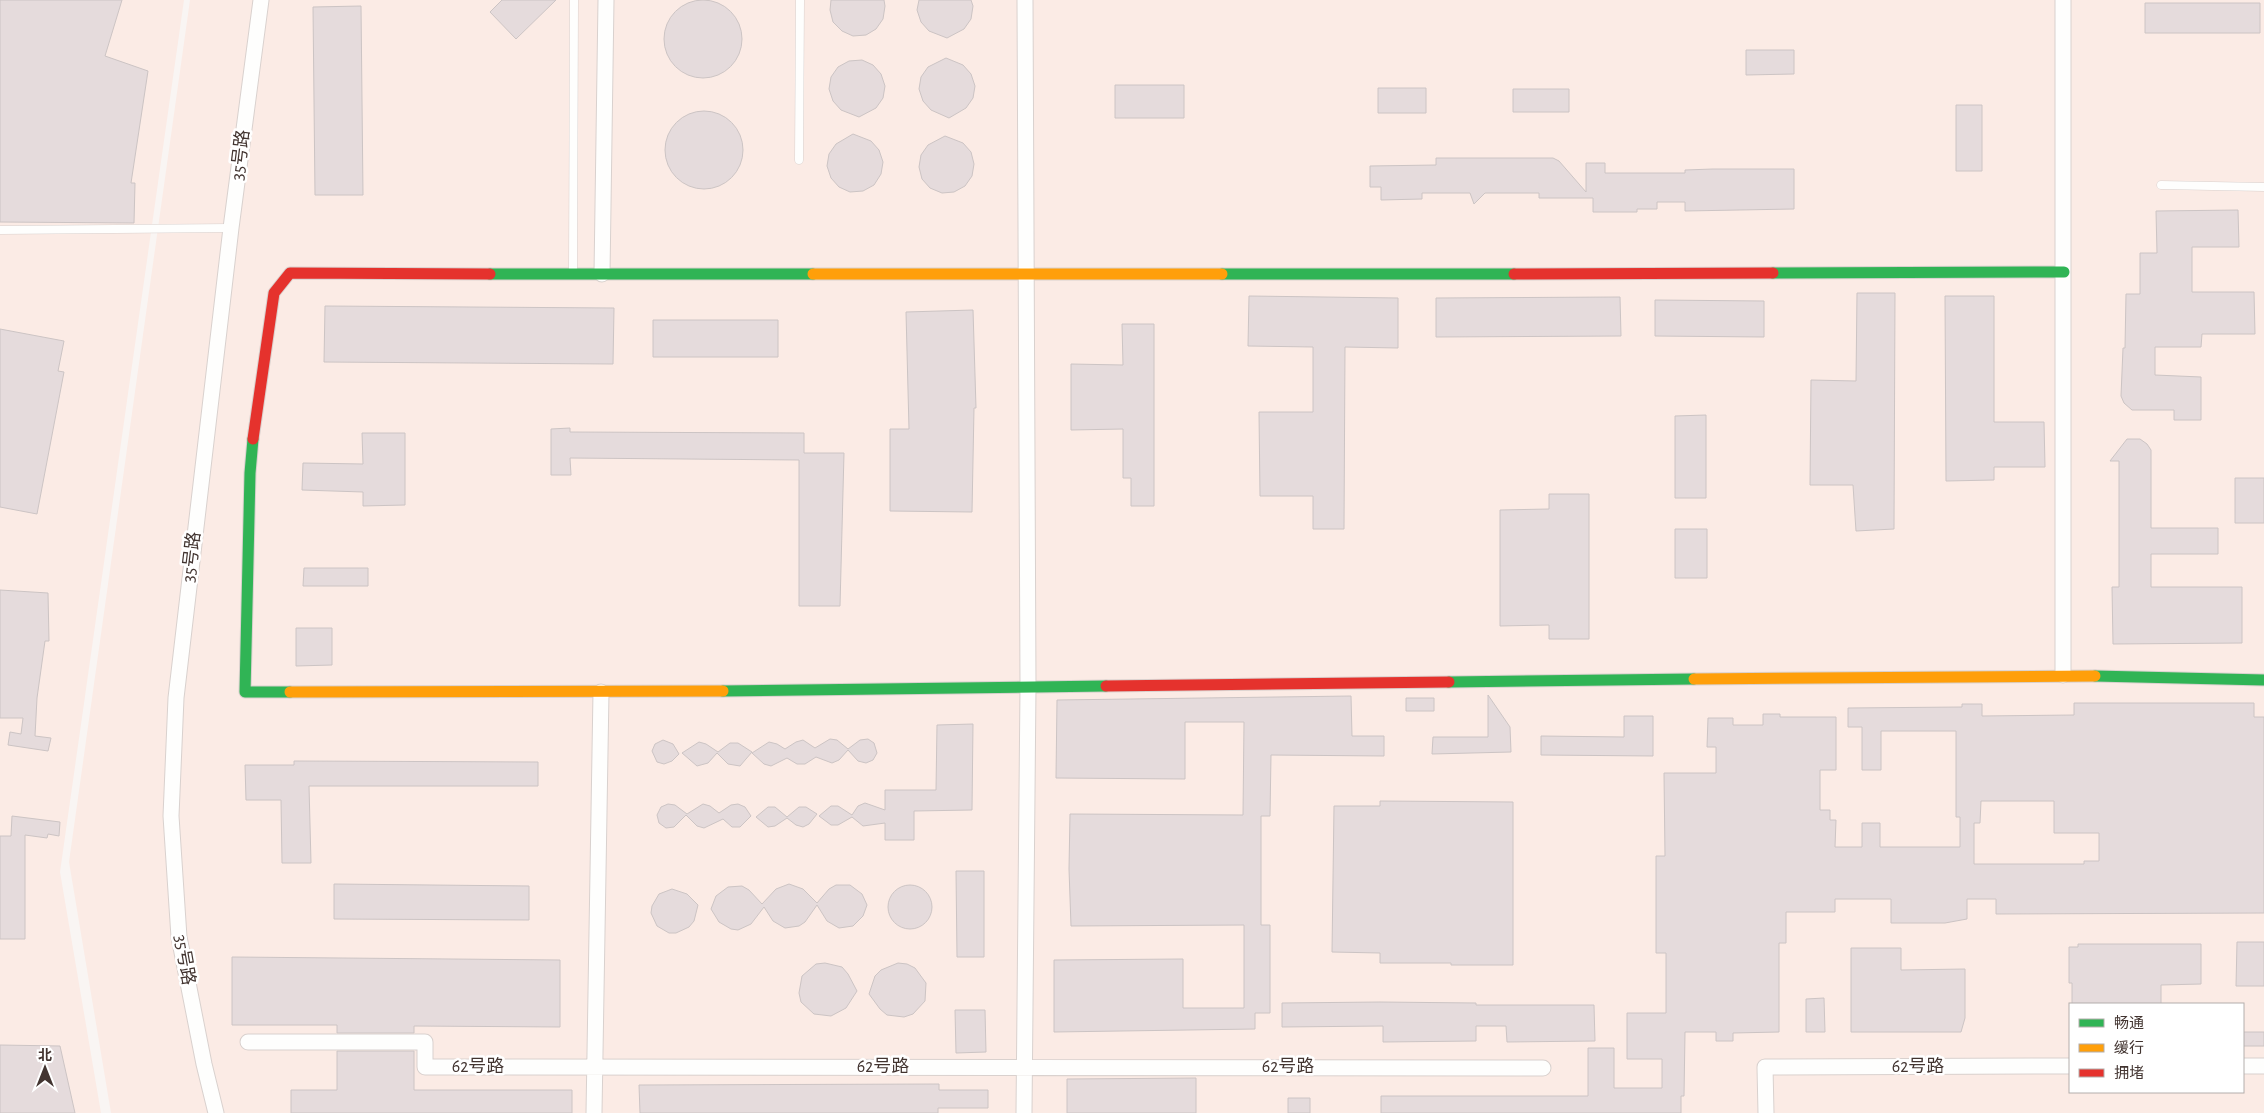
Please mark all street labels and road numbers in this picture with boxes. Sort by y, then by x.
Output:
street label: 35号路 [227,128,253,181]
street label: 35号路 [178,530,204,583]
street label: 35号路 [171,933,199,987]
street label: 62号路 [452,1056,504,1076]
street label: 62号路 [857,1056,909,1076]
street label: 62号路 [1262,1056,1314,1076]
street label: 62号路 [1892,1056,1944,1076]

